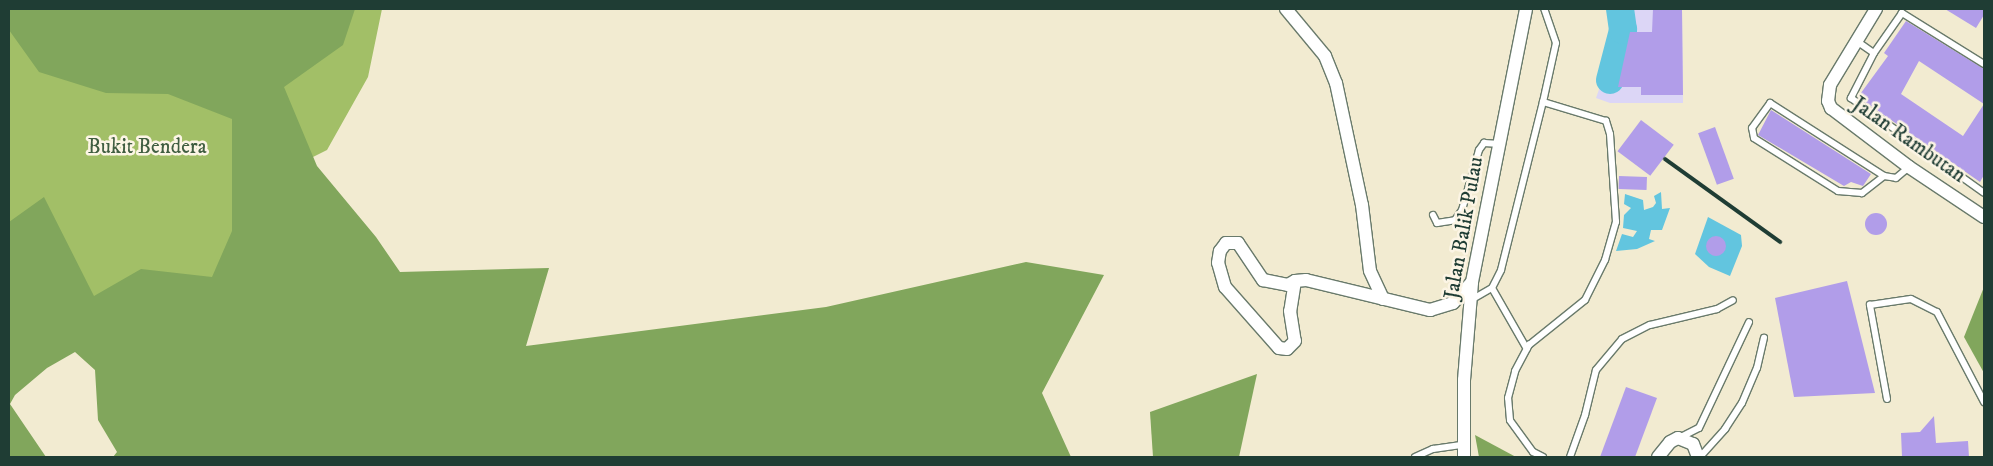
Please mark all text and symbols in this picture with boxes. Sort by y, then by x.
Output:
street label: Jalan Rambutan [1847,92,1971,188]
park label: Bukit Bendera [87,134,207,160]
street label: Jalan Balik Pulau [1439,155,1489,301]

